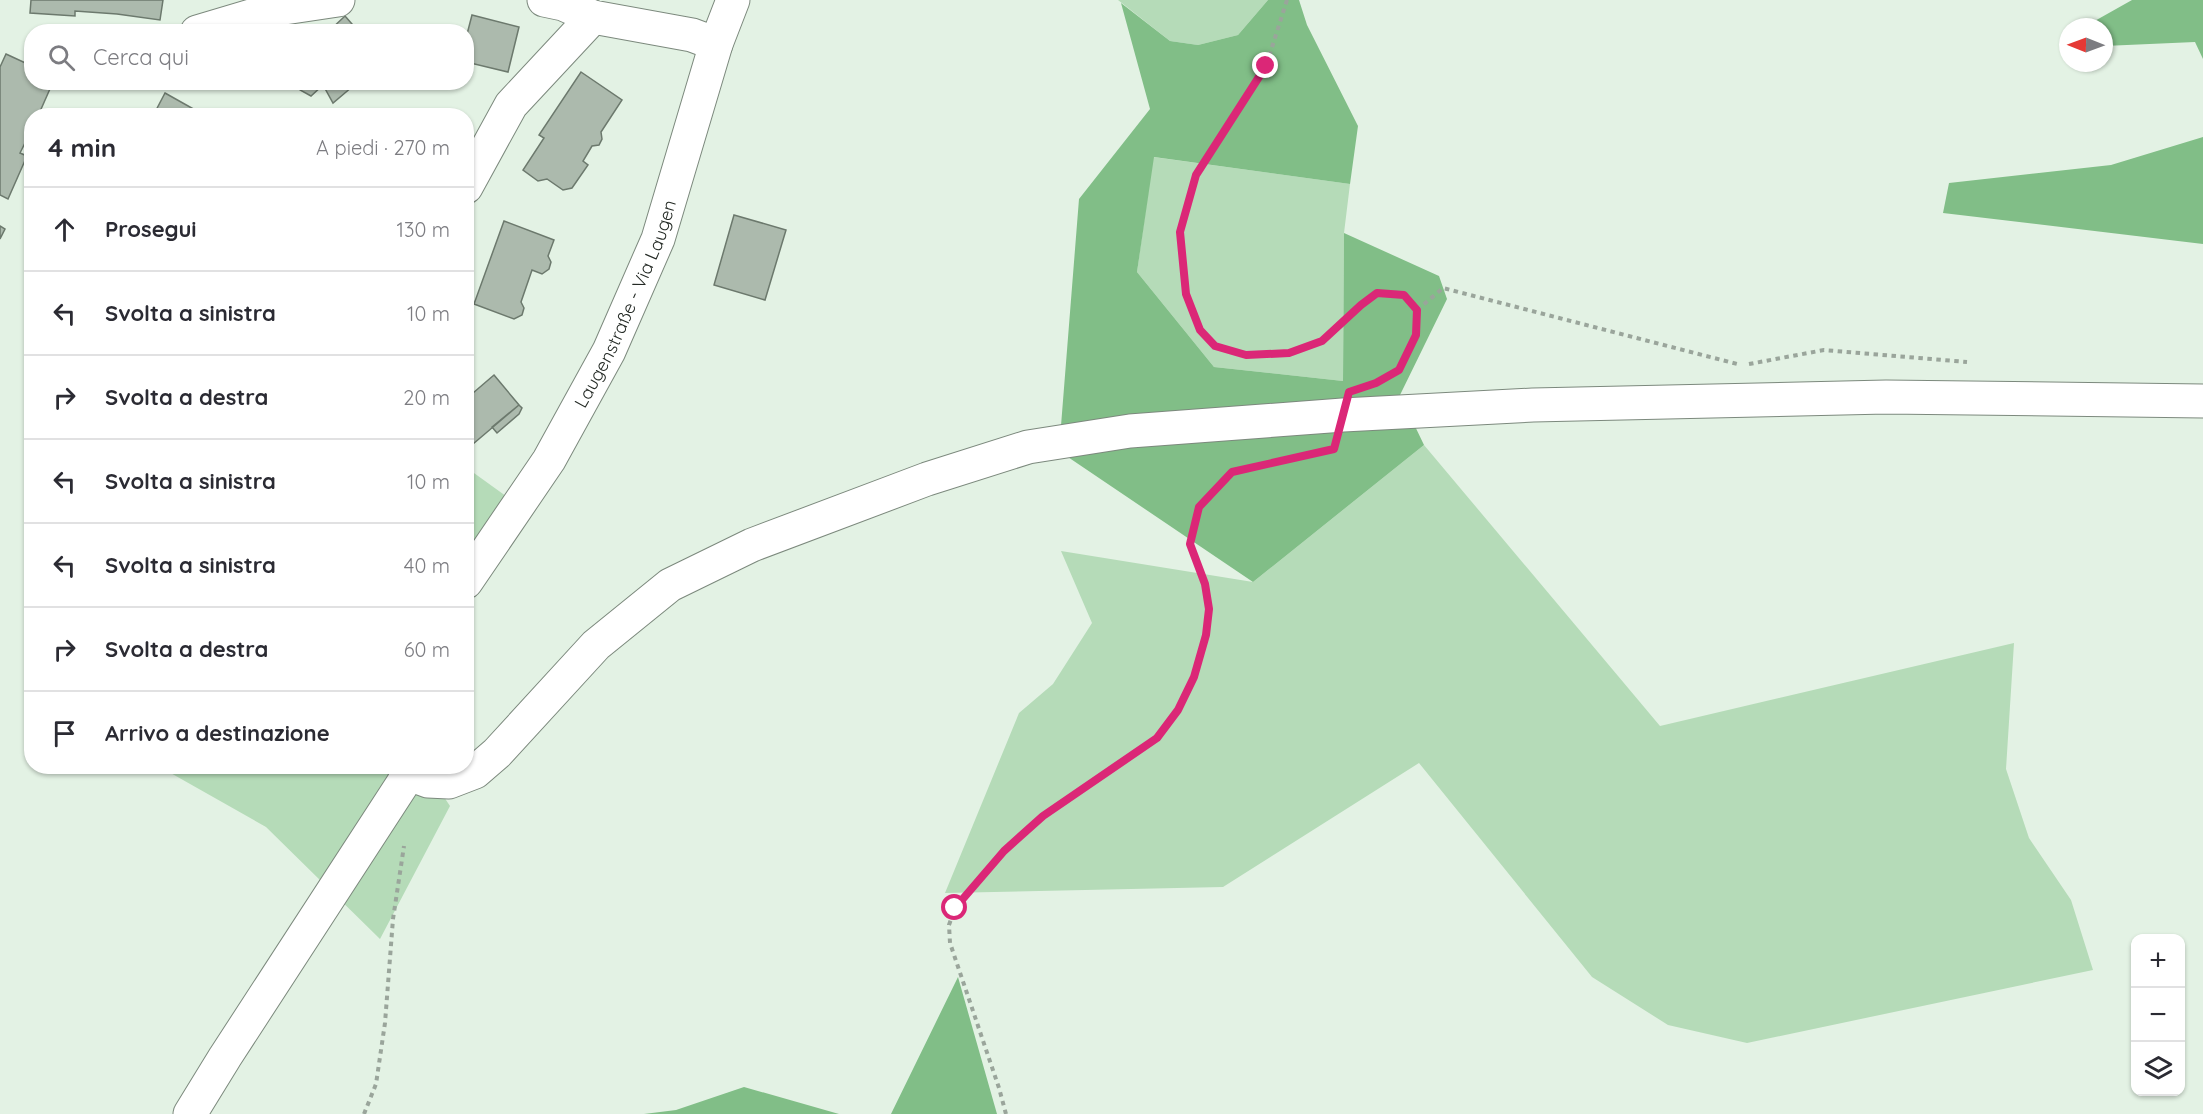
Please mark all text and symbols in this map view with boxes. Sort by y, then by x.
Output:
north arrow [2059,18,2113,72]
search box [24,24,474,90]
icon: search [45,41,78,74]
text: Cerca qui [93,43,189,71]
route end [1252,52,1278,78]
text: 4 min [48,131,116,164]
text: A piedi · 270 m [316,135,450,160]
street label: Laugenstraße - Via Laugen [569,197,681,412]
icon: ahead [48,213,81,246]
text: Prosegui [105,215,197,243]
text: 130 m [397,217,450,242]
icon: left [48,297,81,330]
text: Svolta a sinistra [105,299,276,327]
text: 10 m [407,301,450,326]
icon: right [48,381,81,414]
text: Svolta a destra [105,383,268,411]
text: 20 m [403,385,450,410]
icon: left [48,465,81,498]
text: Svolta a sinistra [105,467,276,495]
text: 10 m [407,469,450,494]
icon: left [48,549,81,582]
text: Svolta a sinistra [105,551,276,579]
text: 40 m [404,553,450,578]
icon: right [48,633,81,666]
text: Svolta a destra [105,635,268,663]
text: 60 m [404,637,450,662]
icon: arrive [48,717,81,750]
text: Arrivo a destinazione [105,719,330,747]
route start [941,894,967,920]
map controls [2131,934,2185,1096]
button: + [2131,934,2185,988]
button: − [2131,988,2185,1042]
button: layers [2131,1042,2185,1096]

